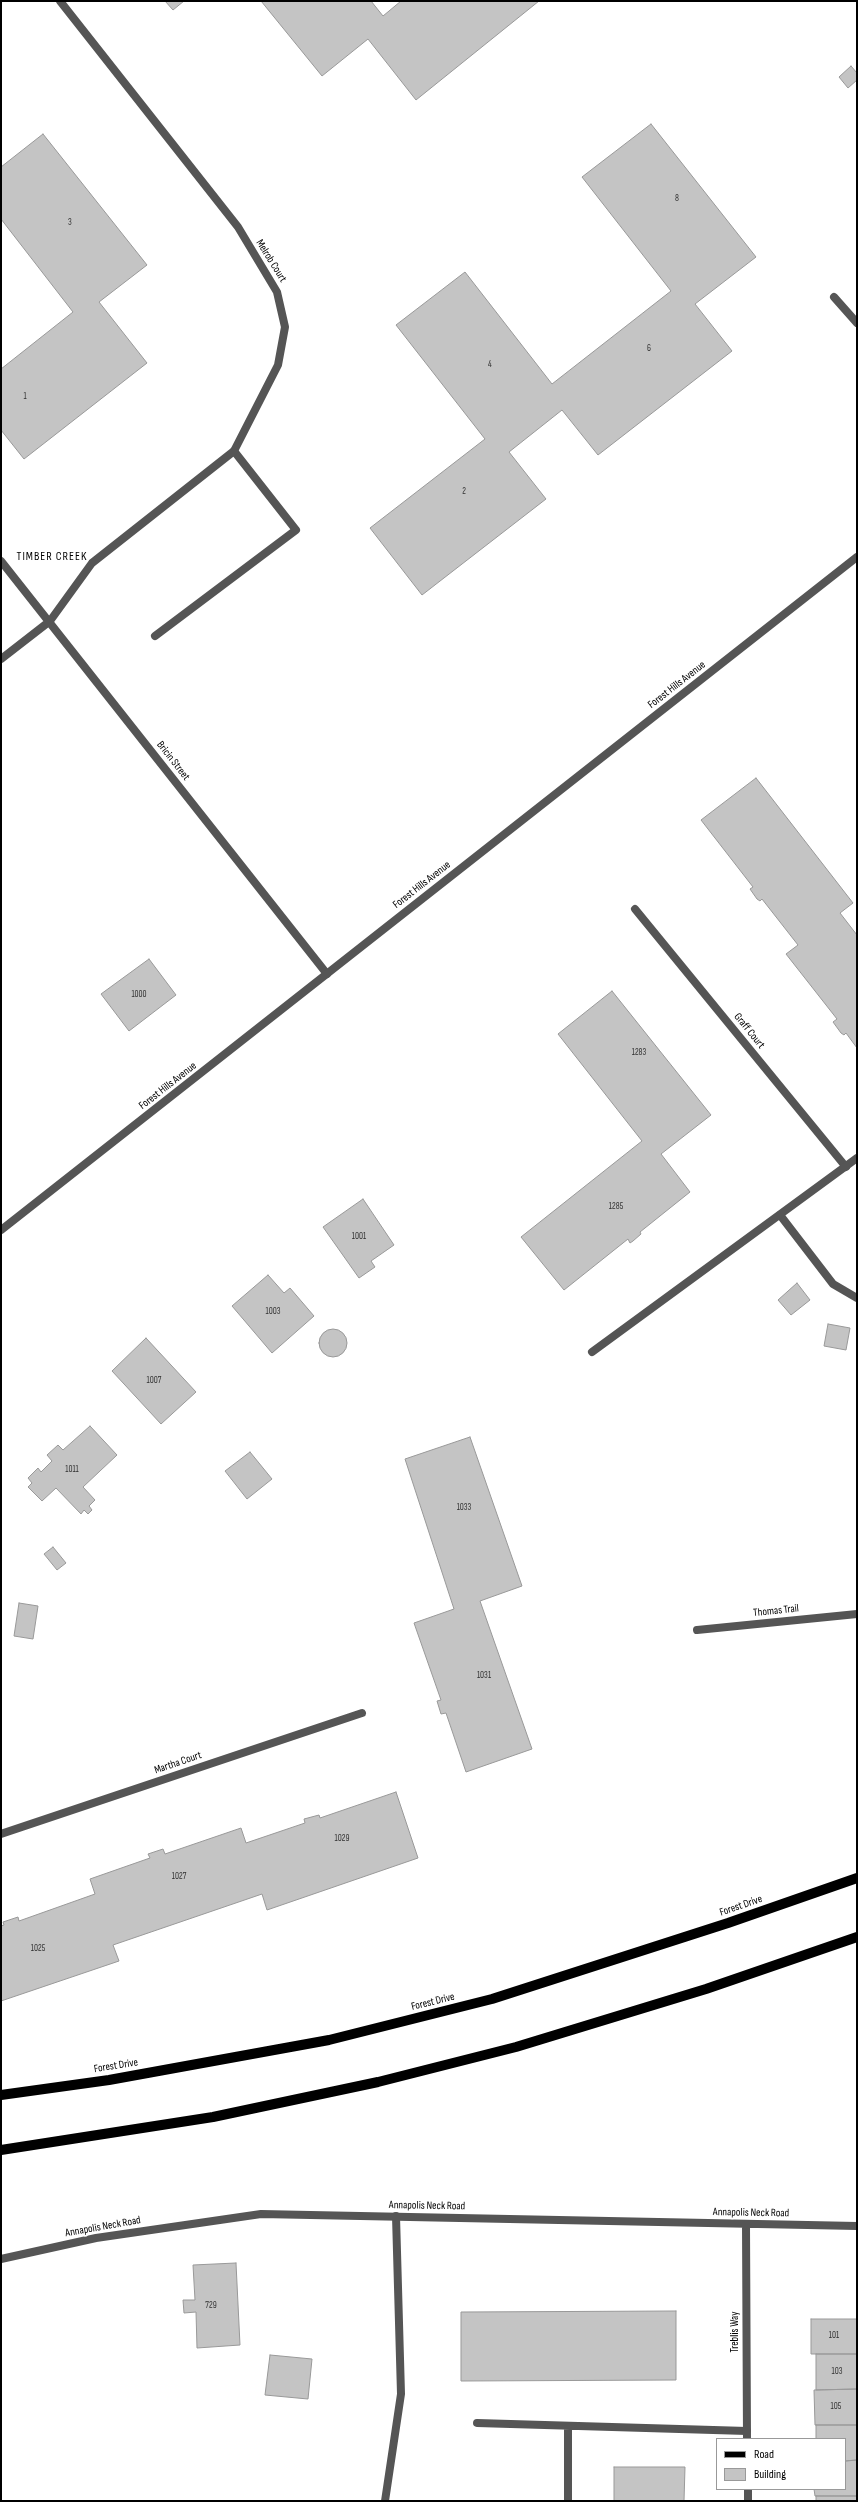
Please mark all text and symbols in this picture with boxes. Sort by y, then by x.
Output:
house number: 8 [675,194,679,204]
house number: 3 [68,218,72,228]
street label: Melrob Court [253,237,289,285]
house number: 6 [647,344,651,354]
house number: 4 [488,360,492,370]
house number: 1 [23,392,27,402]
house number: 2 [462,487,466,497]
district label: TIMBER CREEK [17,550,87,564]
street label: Forest Hills Avenue [646,658,708,712]
street label: Bricin Street [154,739,192,783]
street label: Forest Hills Avenue [391,858,453,912]
house number: 1000 [131,990,147,1000]
street label: Graff Court [731,1011,767,1051]
house number: 1283 [632,1048,646,1058]
street label: Forest Hills Avenue [137,1059,199,1113]
house number: 1285 [609,1202,623,1212]
house number: 1001 [352,1232,366,1242]
house number: 1003 [266,1307,280,1317]
house number: 1007 [147,1376,161,1386]
house number: 1011 [65,1465,79,1475]
house number: 1033 [457,1503,471,1513]
street label: Thomas Trail [753,1602,799,1620]
house number: 1031 [477,1671,491,1681]
street label: Martha Court [153,1749,203,1777]
house number: 1029 [335,1834,349,1844]
house number: 1027 [172,1872,186,1882]
street label: Forest Drive [718,1893,764,1919]
house number: 1025 [31,1944,45,1954]
street label: Forest Drive [410,1990,456,2014]
street label: Forest Drive [93,2056,139,2076]
street label: Annapolis Neck Road [389,2199,465,2213]
street label: Annapolis Neck Road [713,2206,789,2220]
street label: Annapolis Neck Road [64,2214,142,2240]
house number: 729 [205,2301,217,2311]
street label: Treblis Way [728,2312,742,2352]
house number: 101 [829,2331,839,2341]
house number: 103 [832,2367,842,2377]
house number: 105 [831,2402,841,2412]
legend [716,2438,846,2490]
text: Road [754,2447,774,2462]
text: Building [754,2467,786,2482]

